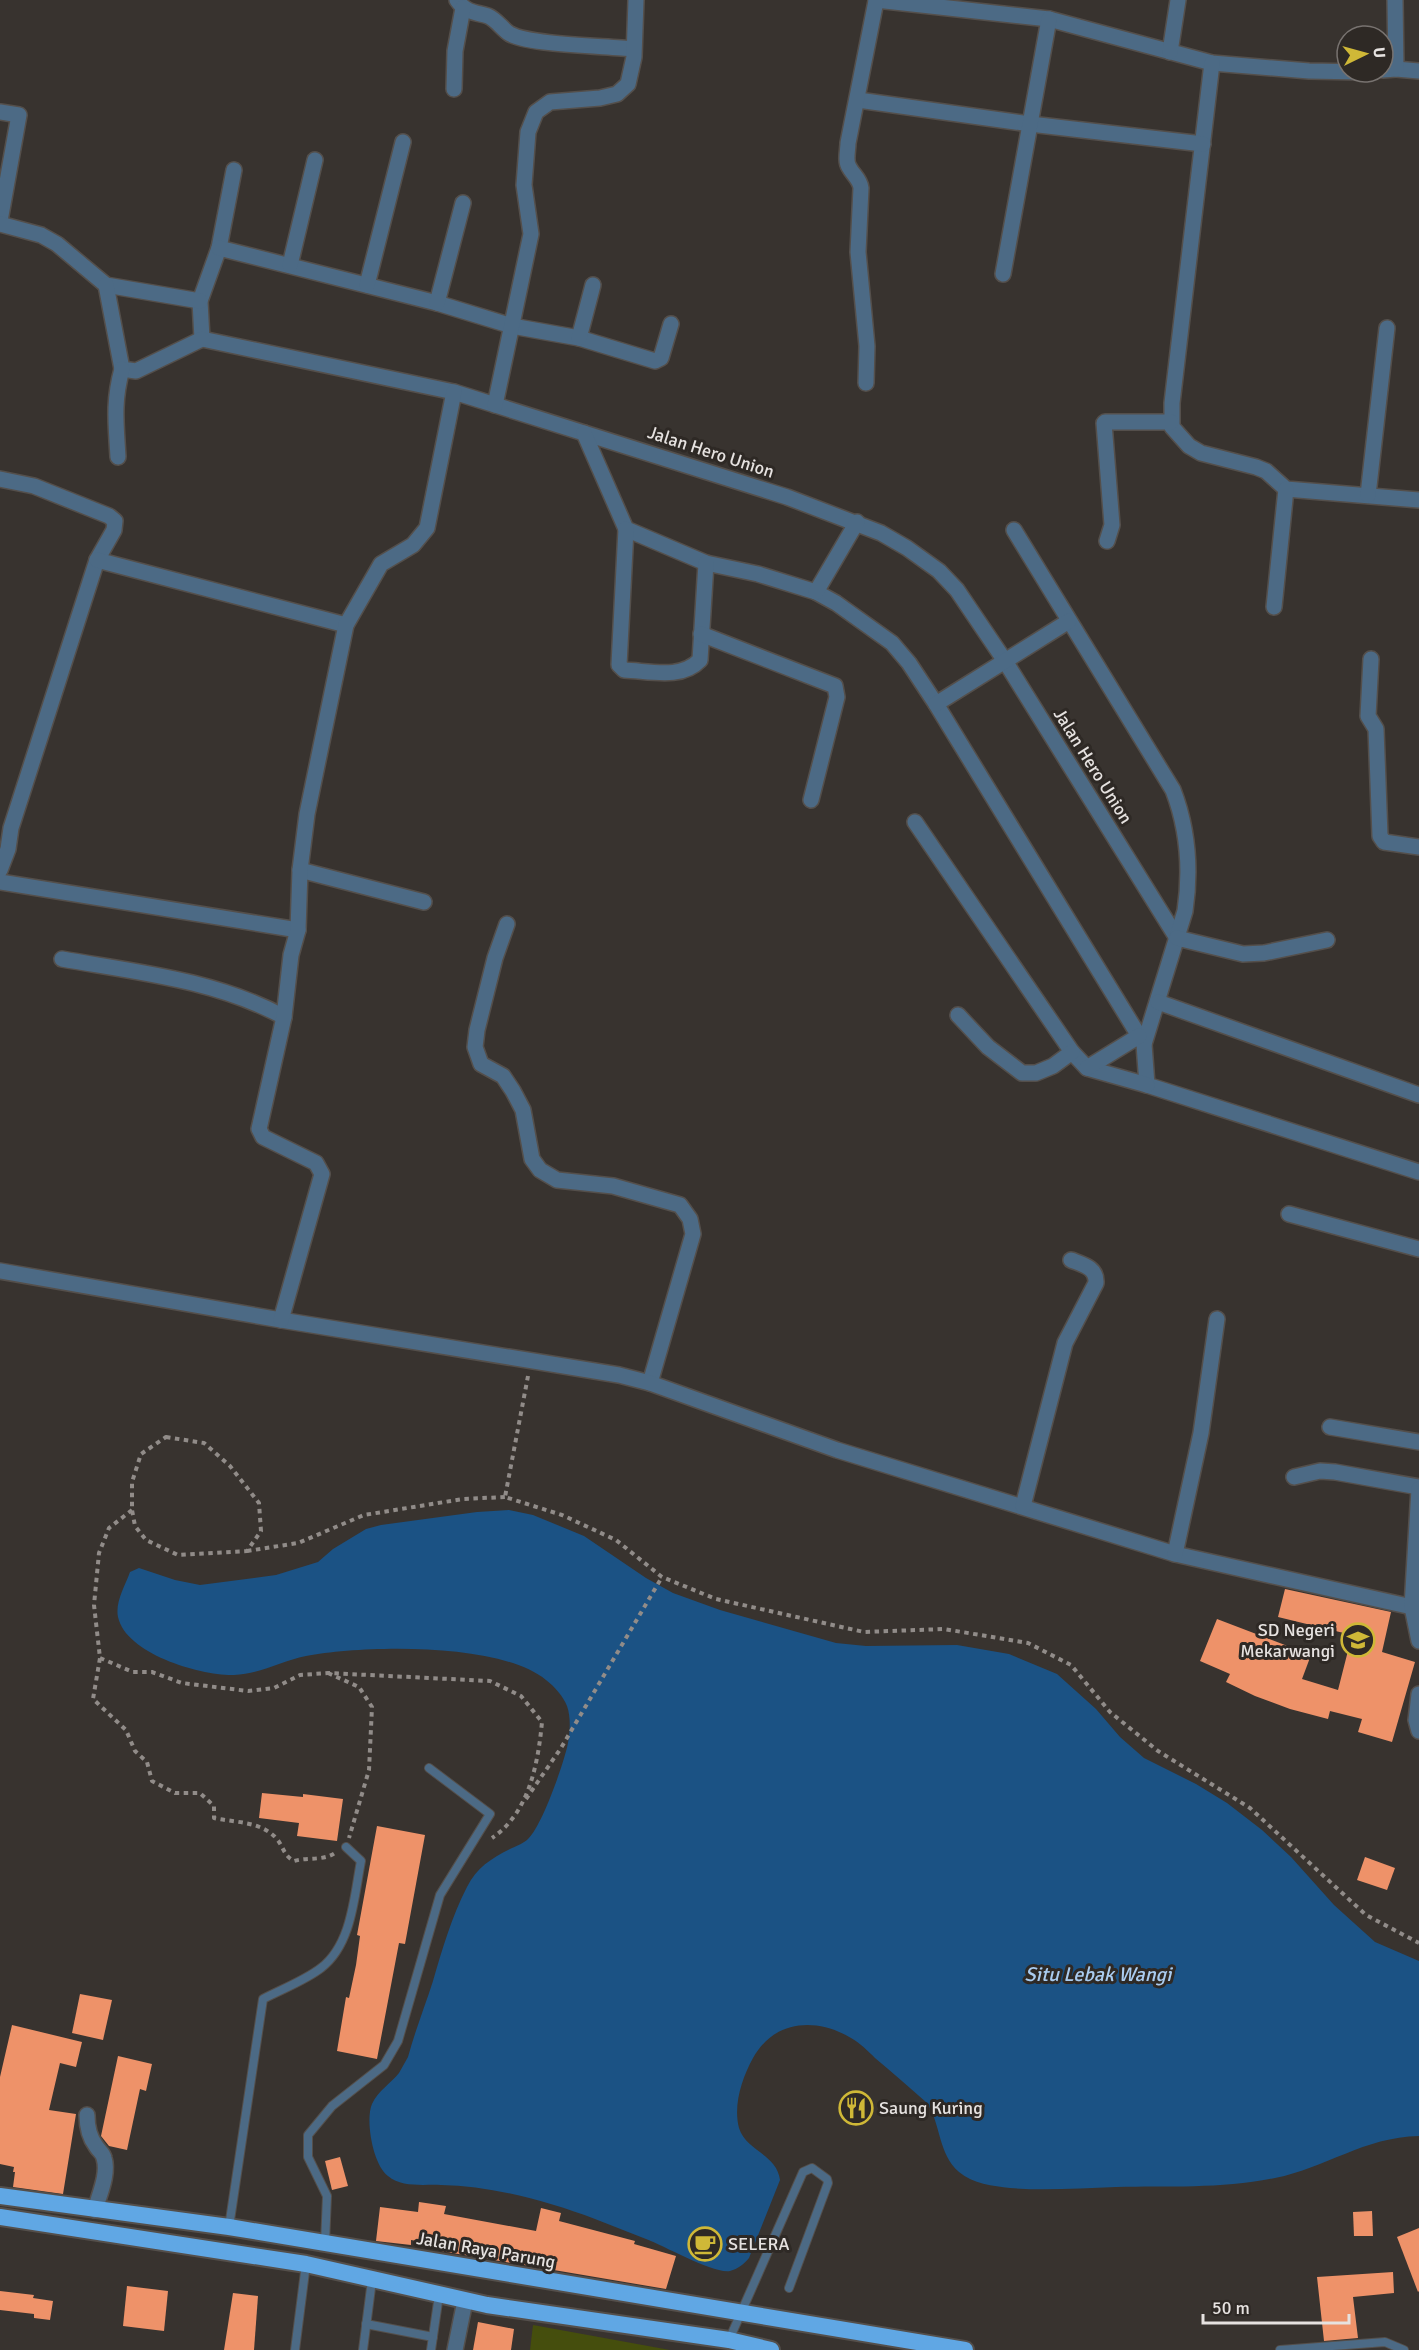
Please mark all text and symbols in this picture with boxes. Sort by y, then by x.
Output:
north arrow [1335,24,1395,84]
text: U [1369,47,1389,59]
street label: Jalan Hero Union [645,421,777,483]
street label: Jalan Hero Union [1049,704,1137,828]
place label: SD Negeri Mekarwangi [1240,1619,1335,1662]
school or university icon: SD Negeri Mekarwangi [1340,1622,1376,1658]
water label: Situ Lebak Wangi [1024,1962,1173,1987]
restaurant icon: Saung Kuring [838,2090,874,2126]
place label: Saung Kuring [879,2097,983,2119]
cafe icon: SELERA [687,2226,723,2262]
street label: Jalan Raya Parung [415,2227,557,2273]
place label: SELERA [728,2233,789,2255]
scale bar [1203,2287,1348,2325]
text: 50 m [1212,2297,1250,2319]

